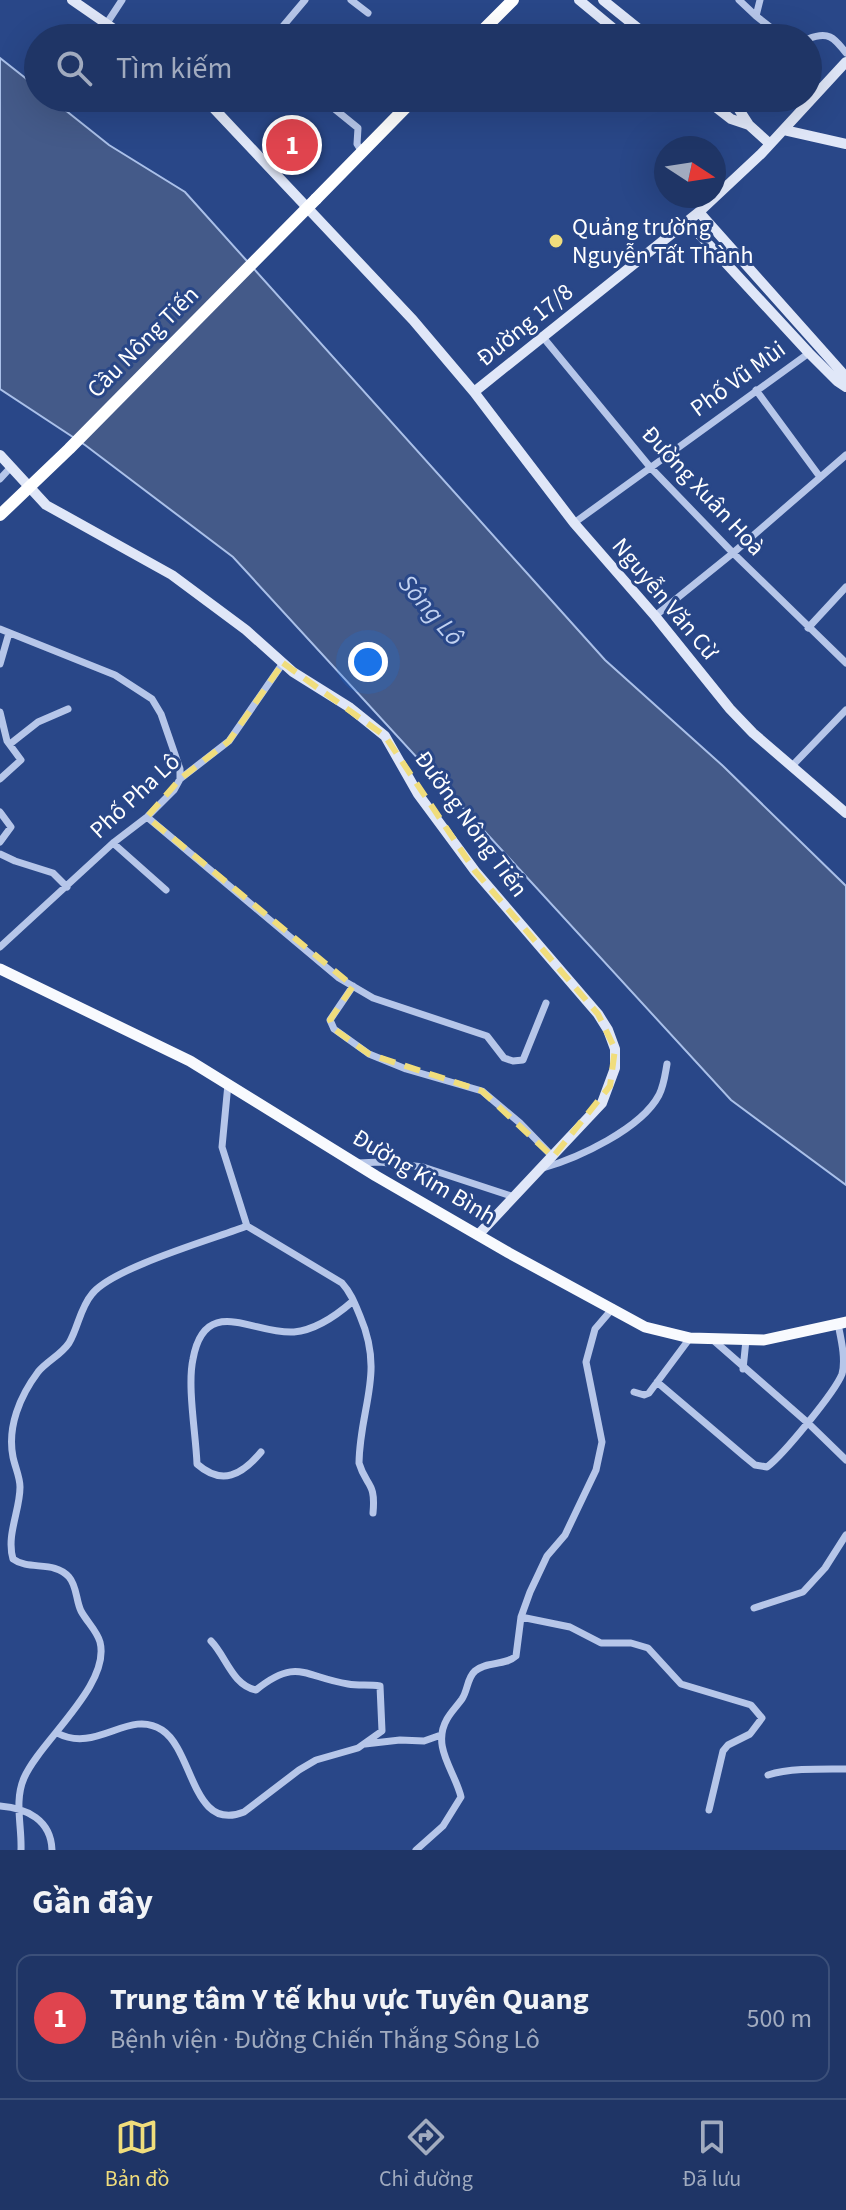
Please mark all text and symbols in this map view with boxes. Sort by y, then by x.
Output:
search box [24,24,822,112]
icon: search [52,46,96,90]
text: Tìm kiếm [116,47,232,90]
pin: 1 [266,115,318,175]
north arrow [654,136,726,208]
place label: Quảng trường Nguyễn Tất Thành [572,210,754,273]
marker: Quảng trường Nguyễn Tất Thành [547,232,565,250]
street label: Đường 17/8 [469,275,581,375]
street label: Cầu Nông Tiến [79,278,207,406]
street label: Phố Vũ Mùi [683,332,793,426]
street label: Đường Xuân Hoà [633,418,773,564]
street label: Nguyễn Văn Cừ [603,530,727,668]
water label: Sông Lô [389,566,473,654]
your location [348,642,388,682]
street label: Đường Nông Tiến [406,743,536,905]
street label: Phố Pha Lô [82,745,188,847]
street label: Đường Kim Bình [346,1120,502,1234]
text: Gần đây [32,1878,153,1927]
text: Trung tâm Y tế khu vực Tuyên Quang [110,1978,589,2021]
text: 1 [53,2000,67,2037]
text: 500 m [746,2000,812,2037]
text: Bệnh viện · Đường Chiến Thắng Sông Lô [110,2021,540,2058]
tab: Bản đồ [105,2115,170,2195]
tab: Chỉ đường [379,2115,473,2195]
tab: Đã lưu [682,2115,741,2195]

